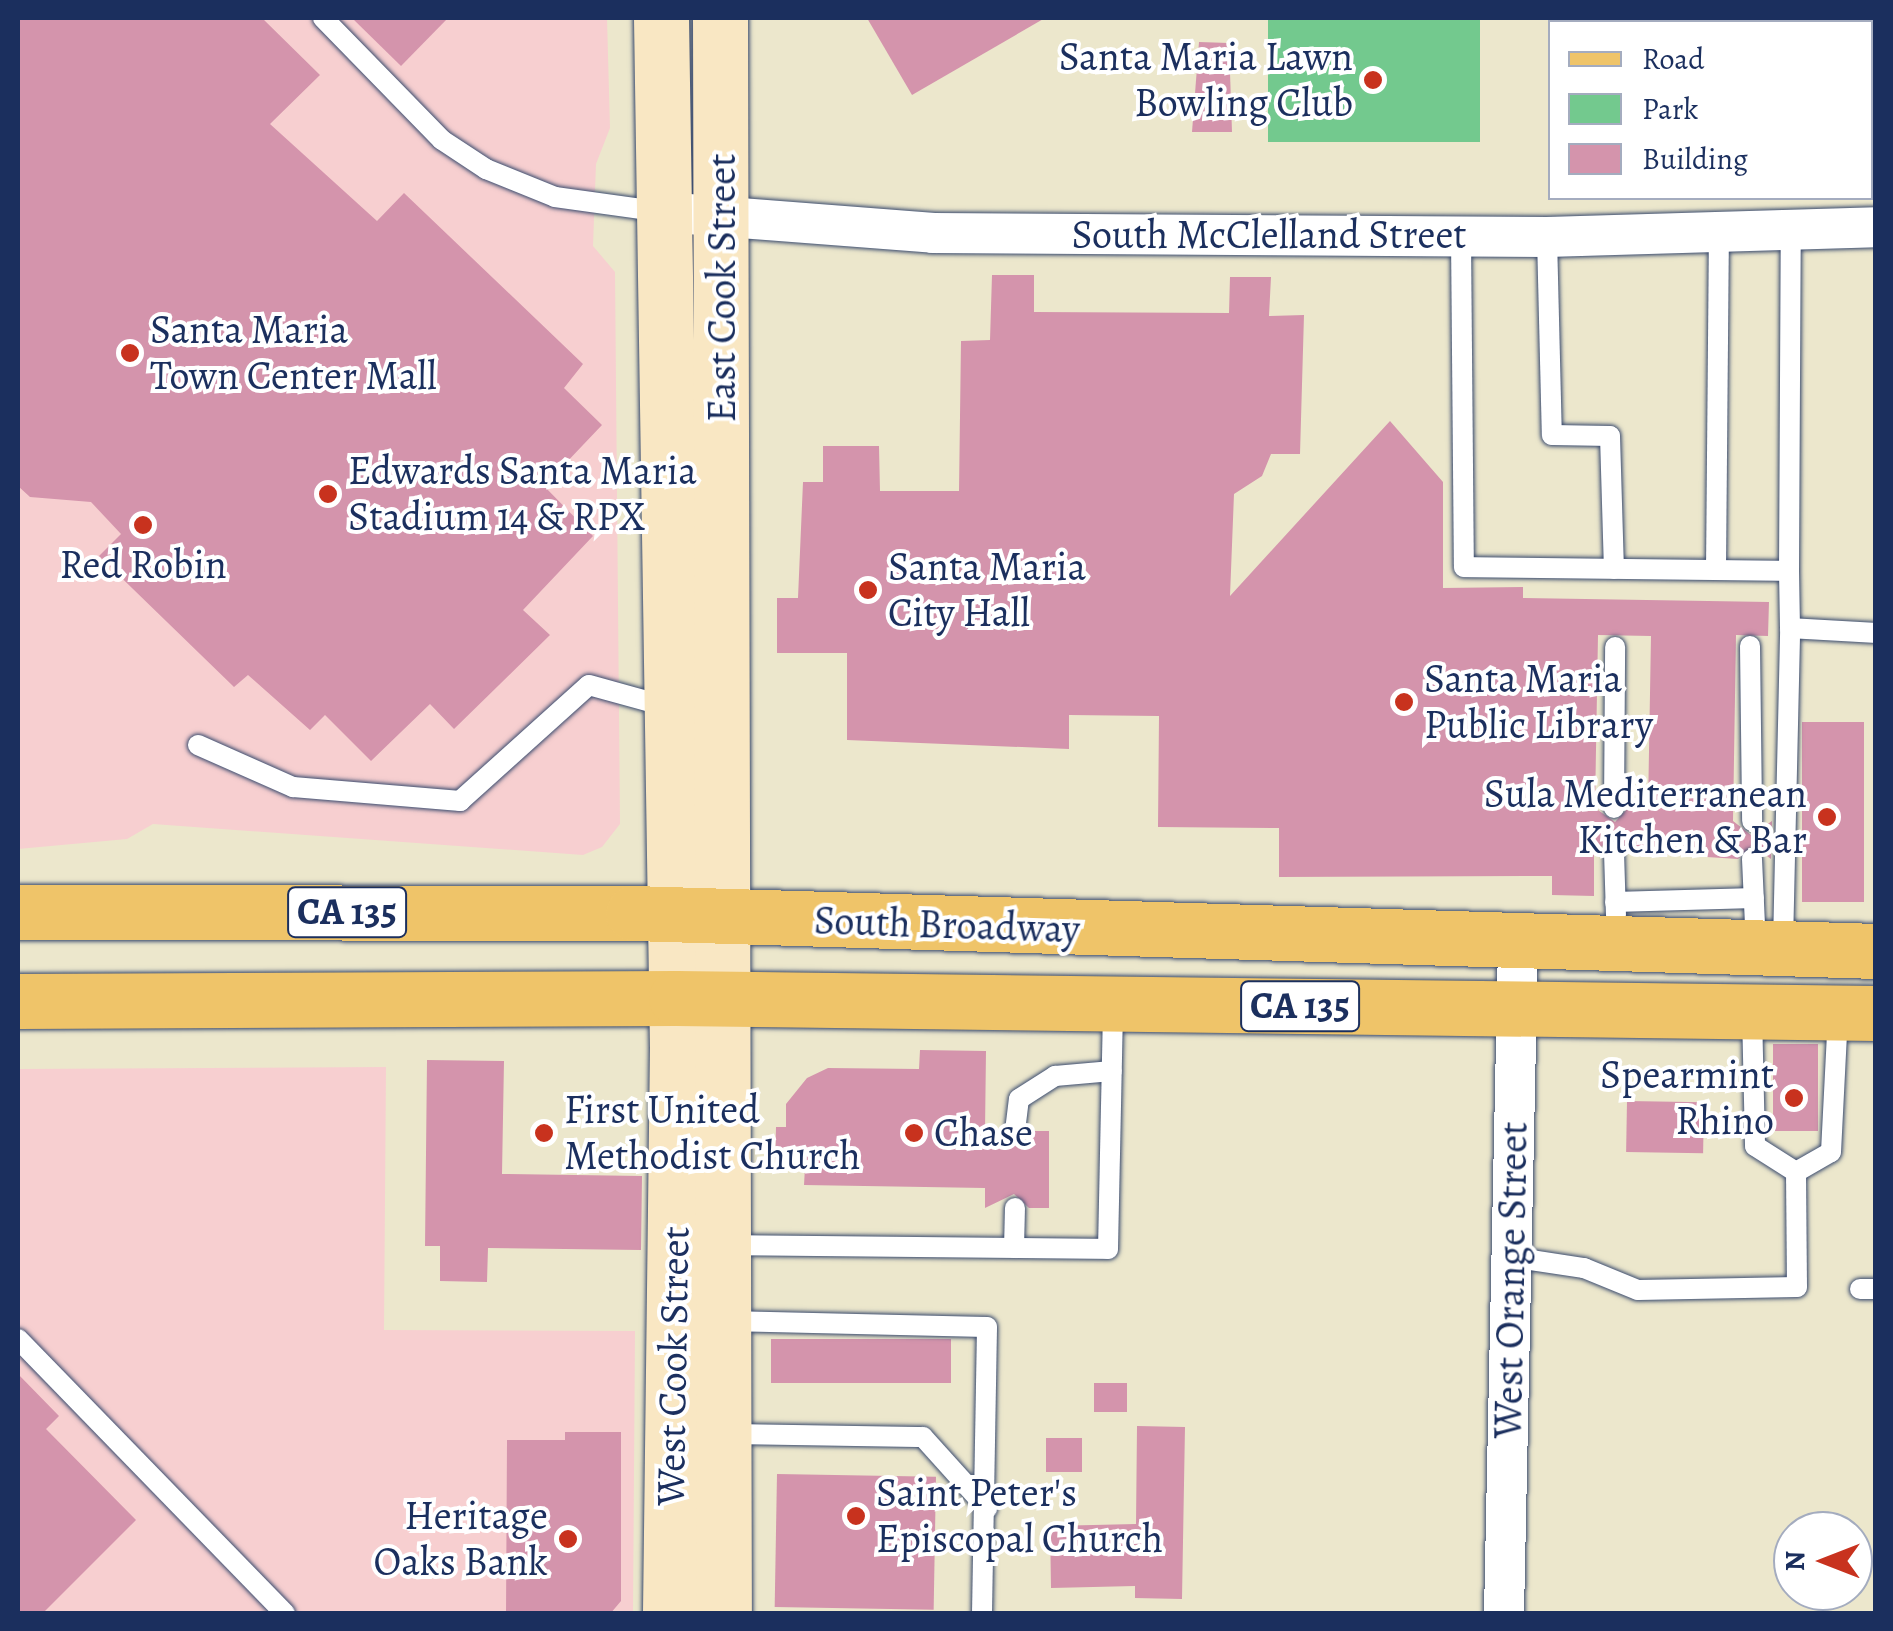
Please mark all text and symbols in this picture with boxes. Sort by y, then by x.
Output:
legend [1548,20,1873,200]
place label: Santa Maria Lawn Bowling Club [1059,33,1353,127]
text: Road [1642,39,1704,79]
marker: Santa Maria Lawn Bowling Club [1362,69,1384,91]
text: Park [1642,89,1698,129]
text: Building [1642,139,1748,179]
street label: East Cook Street [698,154,746,422]
street label: South McClelland Street [1071,211,1467,259]
place label: Santa Maria Town Center Mall [150,306,437,400]
marker: Santa Maria Town Center Mall [119,342,141,364]
place label: Edwards Santa Maria Stadium 14 & RPX [348,447,697,541]
marker: Edwards Santa Maria Stadium 14 & RPX [317,483,339,505]
marker: Red Robin [132,514,154,536]
place label: Red Robin [59,541,227,589]
place label: Santa Maria City Hall [888,543,1086,637]
marker: Santa Maria City Hall [857,579,879,601]
place label: Santa Maria Public Library [1424,655,1653,749]
marker: Santa Maria Public Library [1393,691,1415,713]
place label: Sula Mediterranean Kitchen & Bar [1484,770,1807,864]
marker: Sula Mediterranean Kitchen & Bar [1816,806,1838,828]
road number: CA 135 [287,879,407,945]
street label: South Broadway [813,896,1081,954]
road number: CA 135 [1240,973,1360,1039]
place label: Spearmint Rhino [1600,1051,1774,1145]
place label: First United Methodist Church [564,1086,861,1180]
marker: Spearmint Rhino [1783,1087,1805,1109]
place label: Chase [934,1109,1033,1157]
street label: West Orange Street [1484,1121,1538,1439]
marker: First United Methodist Church [533,1122,555,1144]
marker: Chase [903,1122,925,1144]
street label: West Cook Street [647,1226,699,1506]
place label: Saint Peter's Episcopal Church [876,1469,1163,1563]
place label: Heritage Oaks Bank [373,1492,548,1586]
marker: Saint Peter's Episcopal Church [845,1505,867,1527]
north arrow [1773,1511,1873,1611]
marker: Heritage Oaks Bank [557,1528,579,1550]
text: N [1776,1551,1814,1571]

